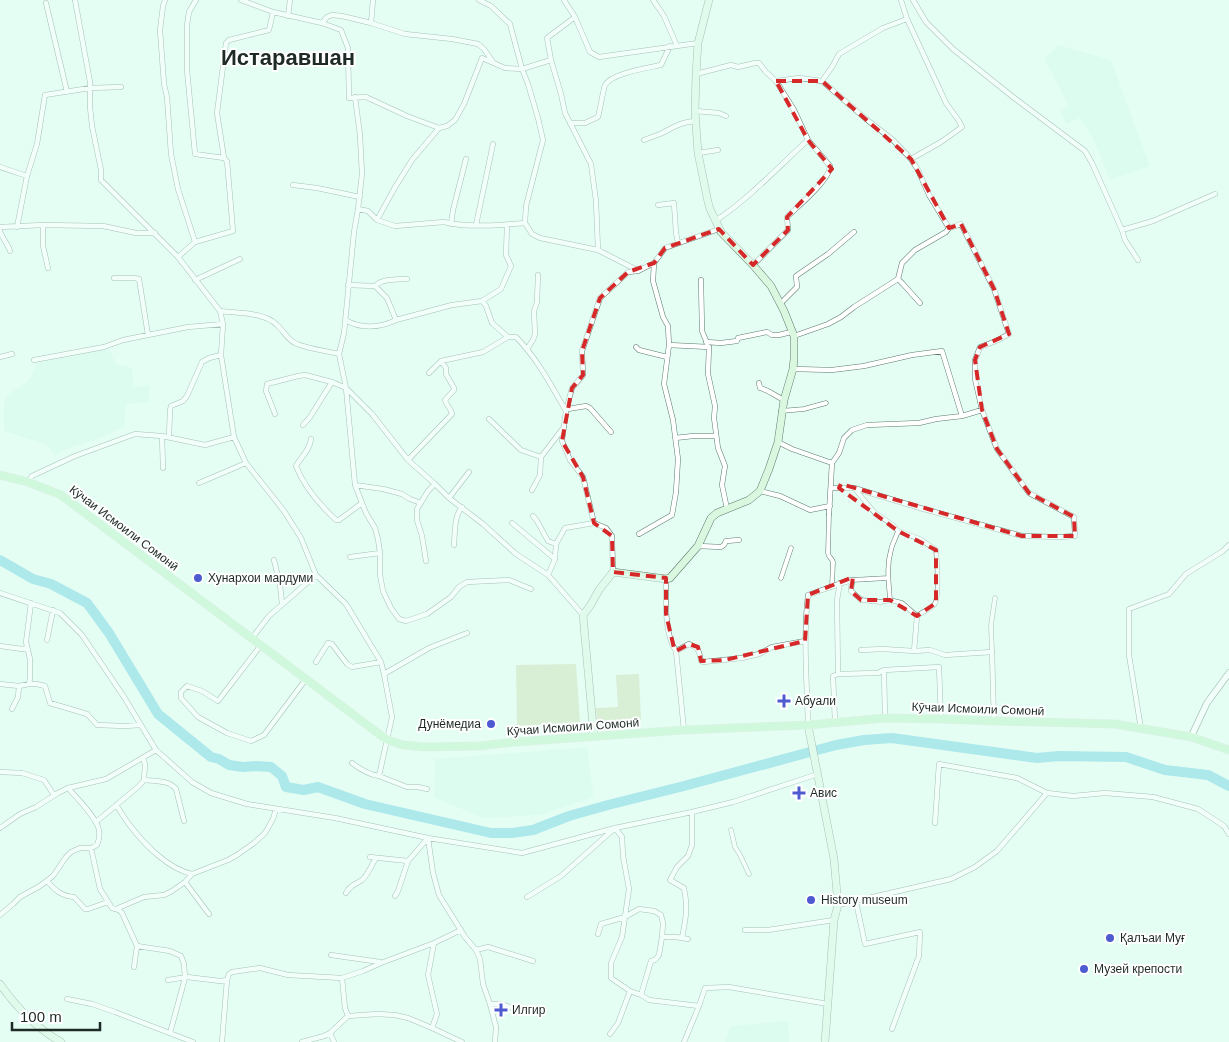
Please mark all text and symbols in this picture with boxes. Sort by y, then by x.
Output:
district label: Истаравшан [221,45,355,70]
street label: Кӯчаи Исмоили Сомонӣ [67,482,181,574]
place label: Хунархои мардуми [208,571,313,585]
marker: Хунархои мардуми [192,572,204,584]
marker: Абуали [777,694,791,708]
place label: Абуали [795,694,836,708]
street label: Кӯчаи Исмоили Сомонӣ [911,700,1045,718]
street label: Кӯчаи Исмоили Сомонӣ [506,715,640,739]
place label: Дунёмедиа [418,717,481,731]
marker: Дунёмедиа [485,718,497,730]
marker: Авис [792,786,806,800]
place label: Авис [810,786,837,800]
place label: History museum [821,893,908,907]
marker: History museum [805,894,817,906]
place label: Қалъаи Муғ [1120,931,1186,945]
marker: Қалъаи Муғ [1104,932,1116,944]
place label: Музей крепости [1094,962,1182,976]
marker: Музей крепости [1078,963,1090,975]
scale bar [12,1000,100,1032]
marker: Илгир [494,1003,508,1017]
place label: Илгир [512,1003,546,1017]
text: 100 m [20,1008,62,1025]

